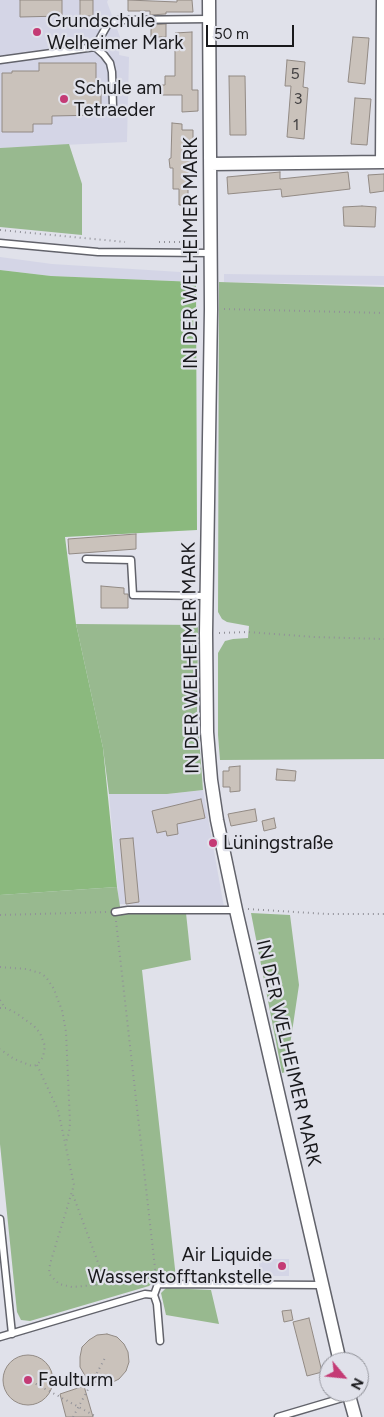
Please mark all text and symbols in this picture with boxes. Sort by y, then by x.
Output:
place label: Grundschule Welheimer Mark [47,10,183,54]
scale bar [209,15,296,47]
text: 50 m [214,25,249,43]
marker: Grundschule Welheimer Mark [31,26,43,38]
house number: 5 [290,64,300,84]
place label: Schule am Tetraeder [74,77,162,121]
house number: 3 [294,89,302,109]
marker: Schule am Tetraeder [58,93,70,105]
house number: 1 [293,115,299,135]
street label: IN DER WELHEIMER MARK [180,137,202,369]
street label: IN DER WELHEIMER MARK [178,542,204,774]
place label: Lüningstraße [223,832,333,854]
marker: Lüningstraße [207,837,219,849]
street label: IN DER WELHEIMER MARK [251,937,325,1169]
place label: Air Liquide Wasserstofftankstelle [88,1244,272,1288]
marker: Air Liquide Wasserstofftankstelle [276,1260,288,1272]
north arrow [319,1352,369,1402]
place label: Faulturm [38,1369,113,1391]
marker: Faulturm [22,1374,34,1386]
text: N [347,1375,367,1393]

